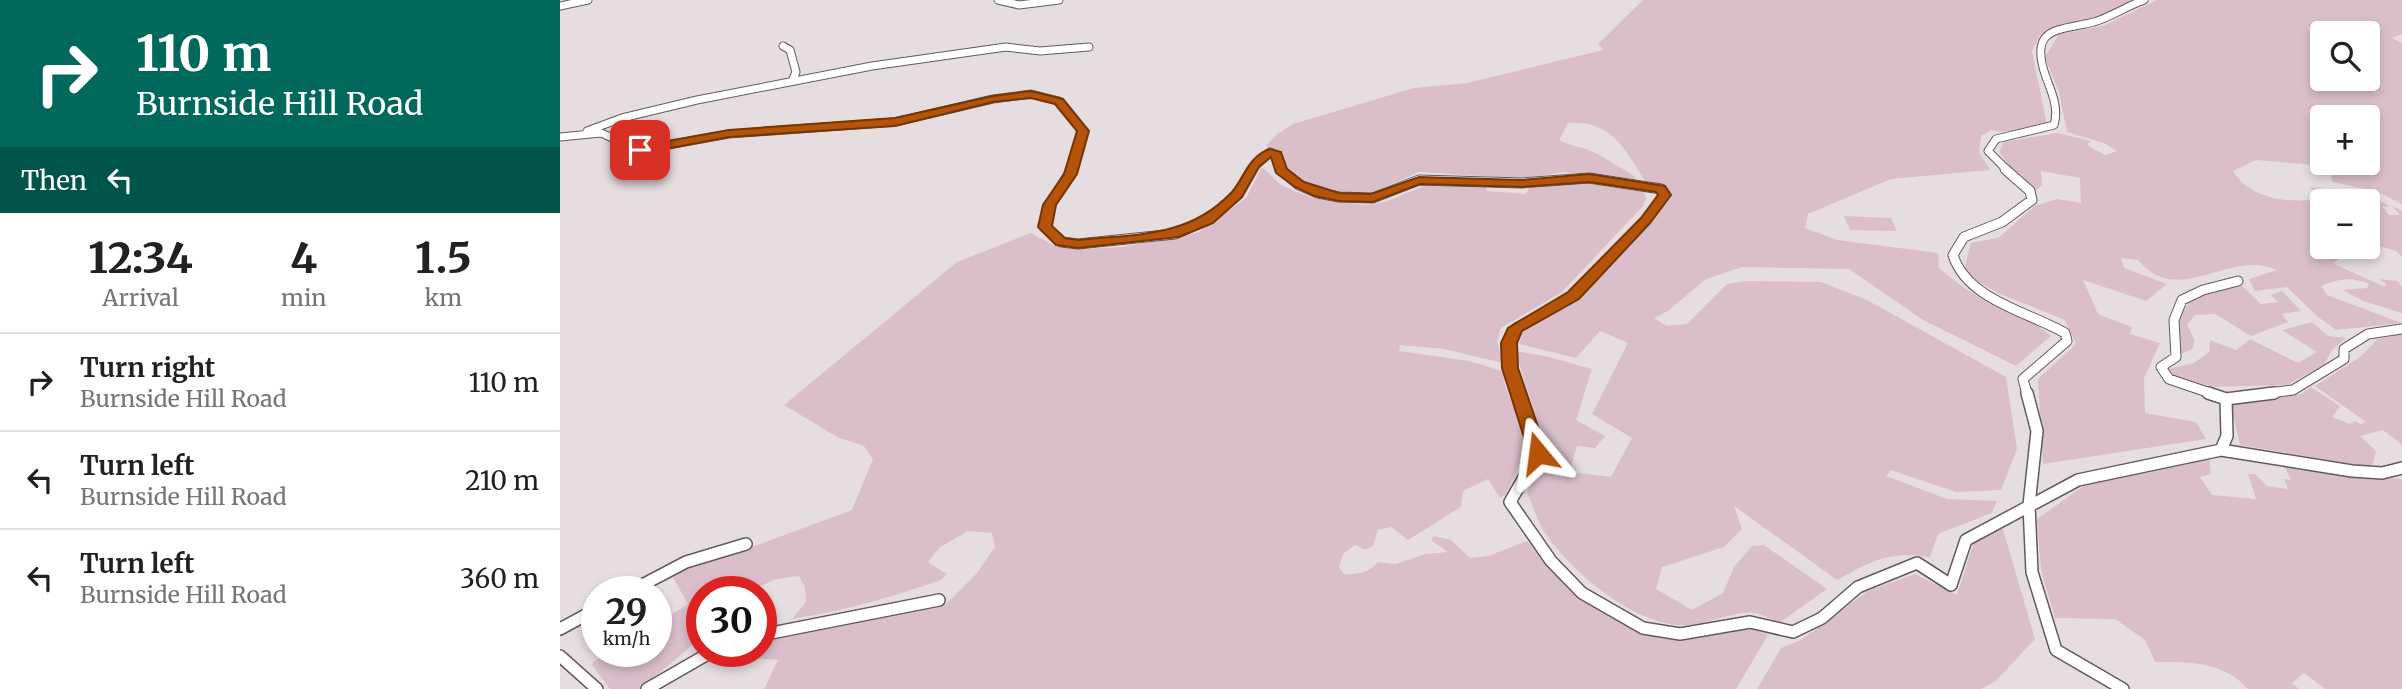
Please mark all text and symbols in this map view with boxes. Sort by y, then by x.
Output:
map controls [2310,21,2380,259]
button: search [2310,21,2380,91]
text: 110 m [136,23,271,84]
icon: right [21,28,112,119]
text: Burnside Hill Road [136,84,423,124]
button: + [2310,105,2380,175]
pin [610,120,670,180]
icon: arrive [621,131,659,169]
icon: left [101,161,139,199]
text: Then [21,164,87,197]
button: − [2310,189,2380,259]
text: 12:34 [88,232,193,284]
text: 4 [290,232,317,284]
text: 1.5 [415,232,472,284]
text: Arrival [102,283,179,312]
text: min [281,283,327,312]
text: km [425,283,462,312]
text: Turn right [80,351,215,384]
icon: right [21,363,59,401]
text: 110 m [469,366,539,399]
text: Burnside Hill Road [80,384,287,413]
position arrow [1501,416,1575,490]
text: Turn left [80,449,194,482]
icon: left [21,461,59,499]
text: 210 m [465,464,539,497]
text: Burnside Hill Road [80,482,287,511]
text: Turn left [80,547,194,580]
icon: left [21,559,59,597]
text: 360 m [460,562,539,595]
speed limit sign: 30 [686,576,777,667]
text: Burnside Hill Road [80,580,287,609]
text: 29 [606,590,647,634]
text: km/h [603,627,650,650]

